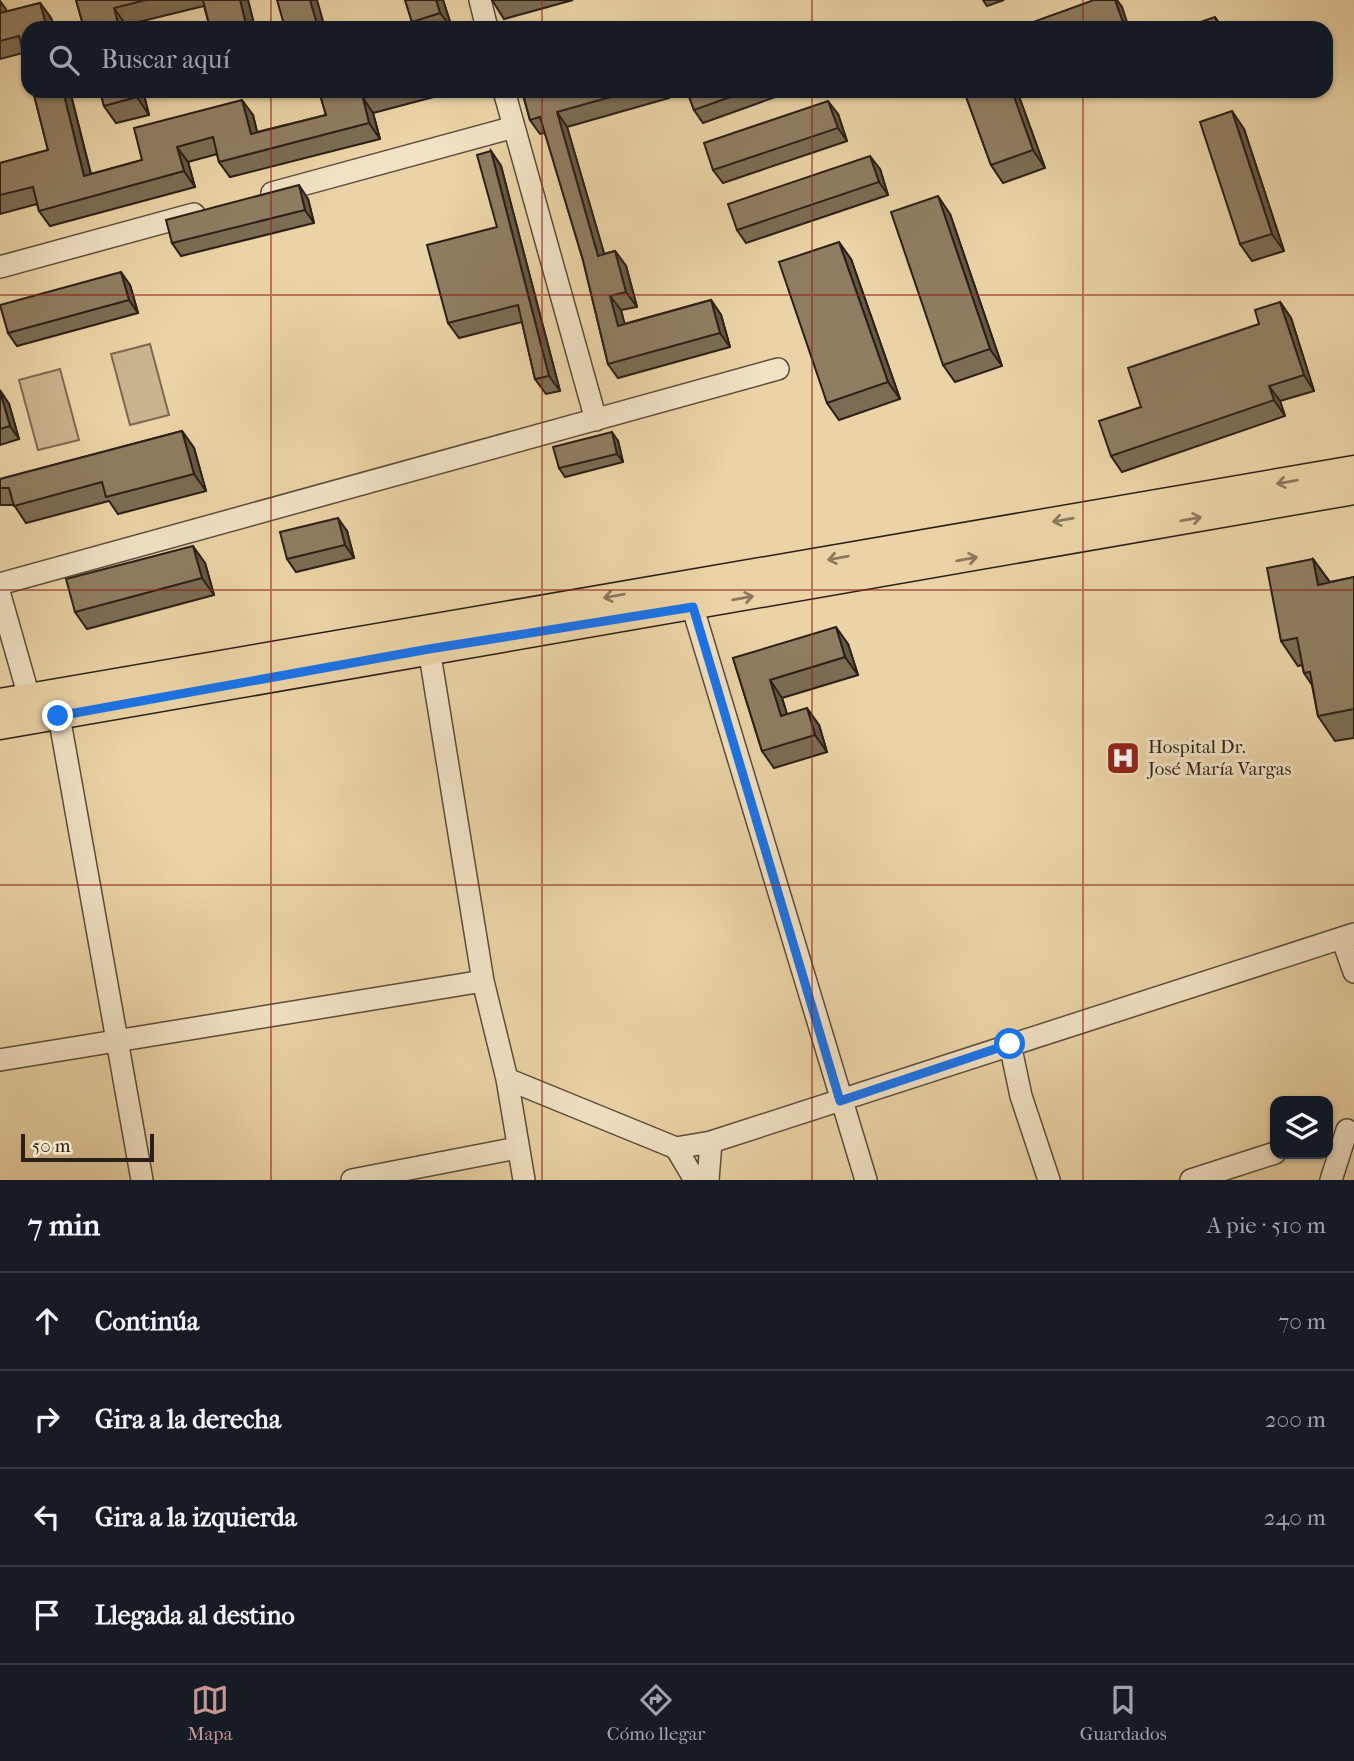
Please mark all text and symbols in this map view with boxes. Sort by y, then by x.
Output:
search box [21,21,1333,98]
icon: search [45,41,83,79]
text: Buscar aquí [101,44,230,75]
one-way arrow [1276,476,1299,489]
one-way arrow [1180,512,1202,526]
one-way arrow [1052,514,1075,527]
one-way arrow [955,551,978,565]
one-way arrow [828,552,850,565]
one-way arrow [603,590,626,603]
one-way arrow [731,591,754,604]
route end [42,700,73,731]
place label: Hospital Dr. José María Vargas [1146,736,1292,780]
hospital icon: Hospital Dr. José María Vargas [1104,739,1142,777]
route start [994,1028,1025,1059]
map controls [1270,1096,1333,1159]
button: layers [1270,1096,1333,1159]
scale bar [21,1131,154,1163]
text: 50 m [32,1135,71,1157]
text: 7 min [28,1208,100,1243]
text: A pie · 510 m [1207,1212,1326,1239]
icon: ahead [28,1302,66,1340]
text: Continúa [95,1306,199,1337]
text: 70 m [1278,1308,1326,1335]
icon: right [28,1400,66,1438]
text: Gira a la derecha [95,1404,281,1435]
text: 200 m [1265,1406,1326,1433]
icon: left [28,1498,66,1536]
text: Gira a la izquierda [95,1502,297,1533]
text: 240 m [1264,1504,1326,1531]
icon: arrive [28,1596,66,1634]
text: Llegada al destino [95,1600,295,1631]
tab: Mapa [187,1681,232,1745]
tab: Cómo llegar [607,1681,705,1745]
tab: Guardados [1080,1681,1167,1745]

